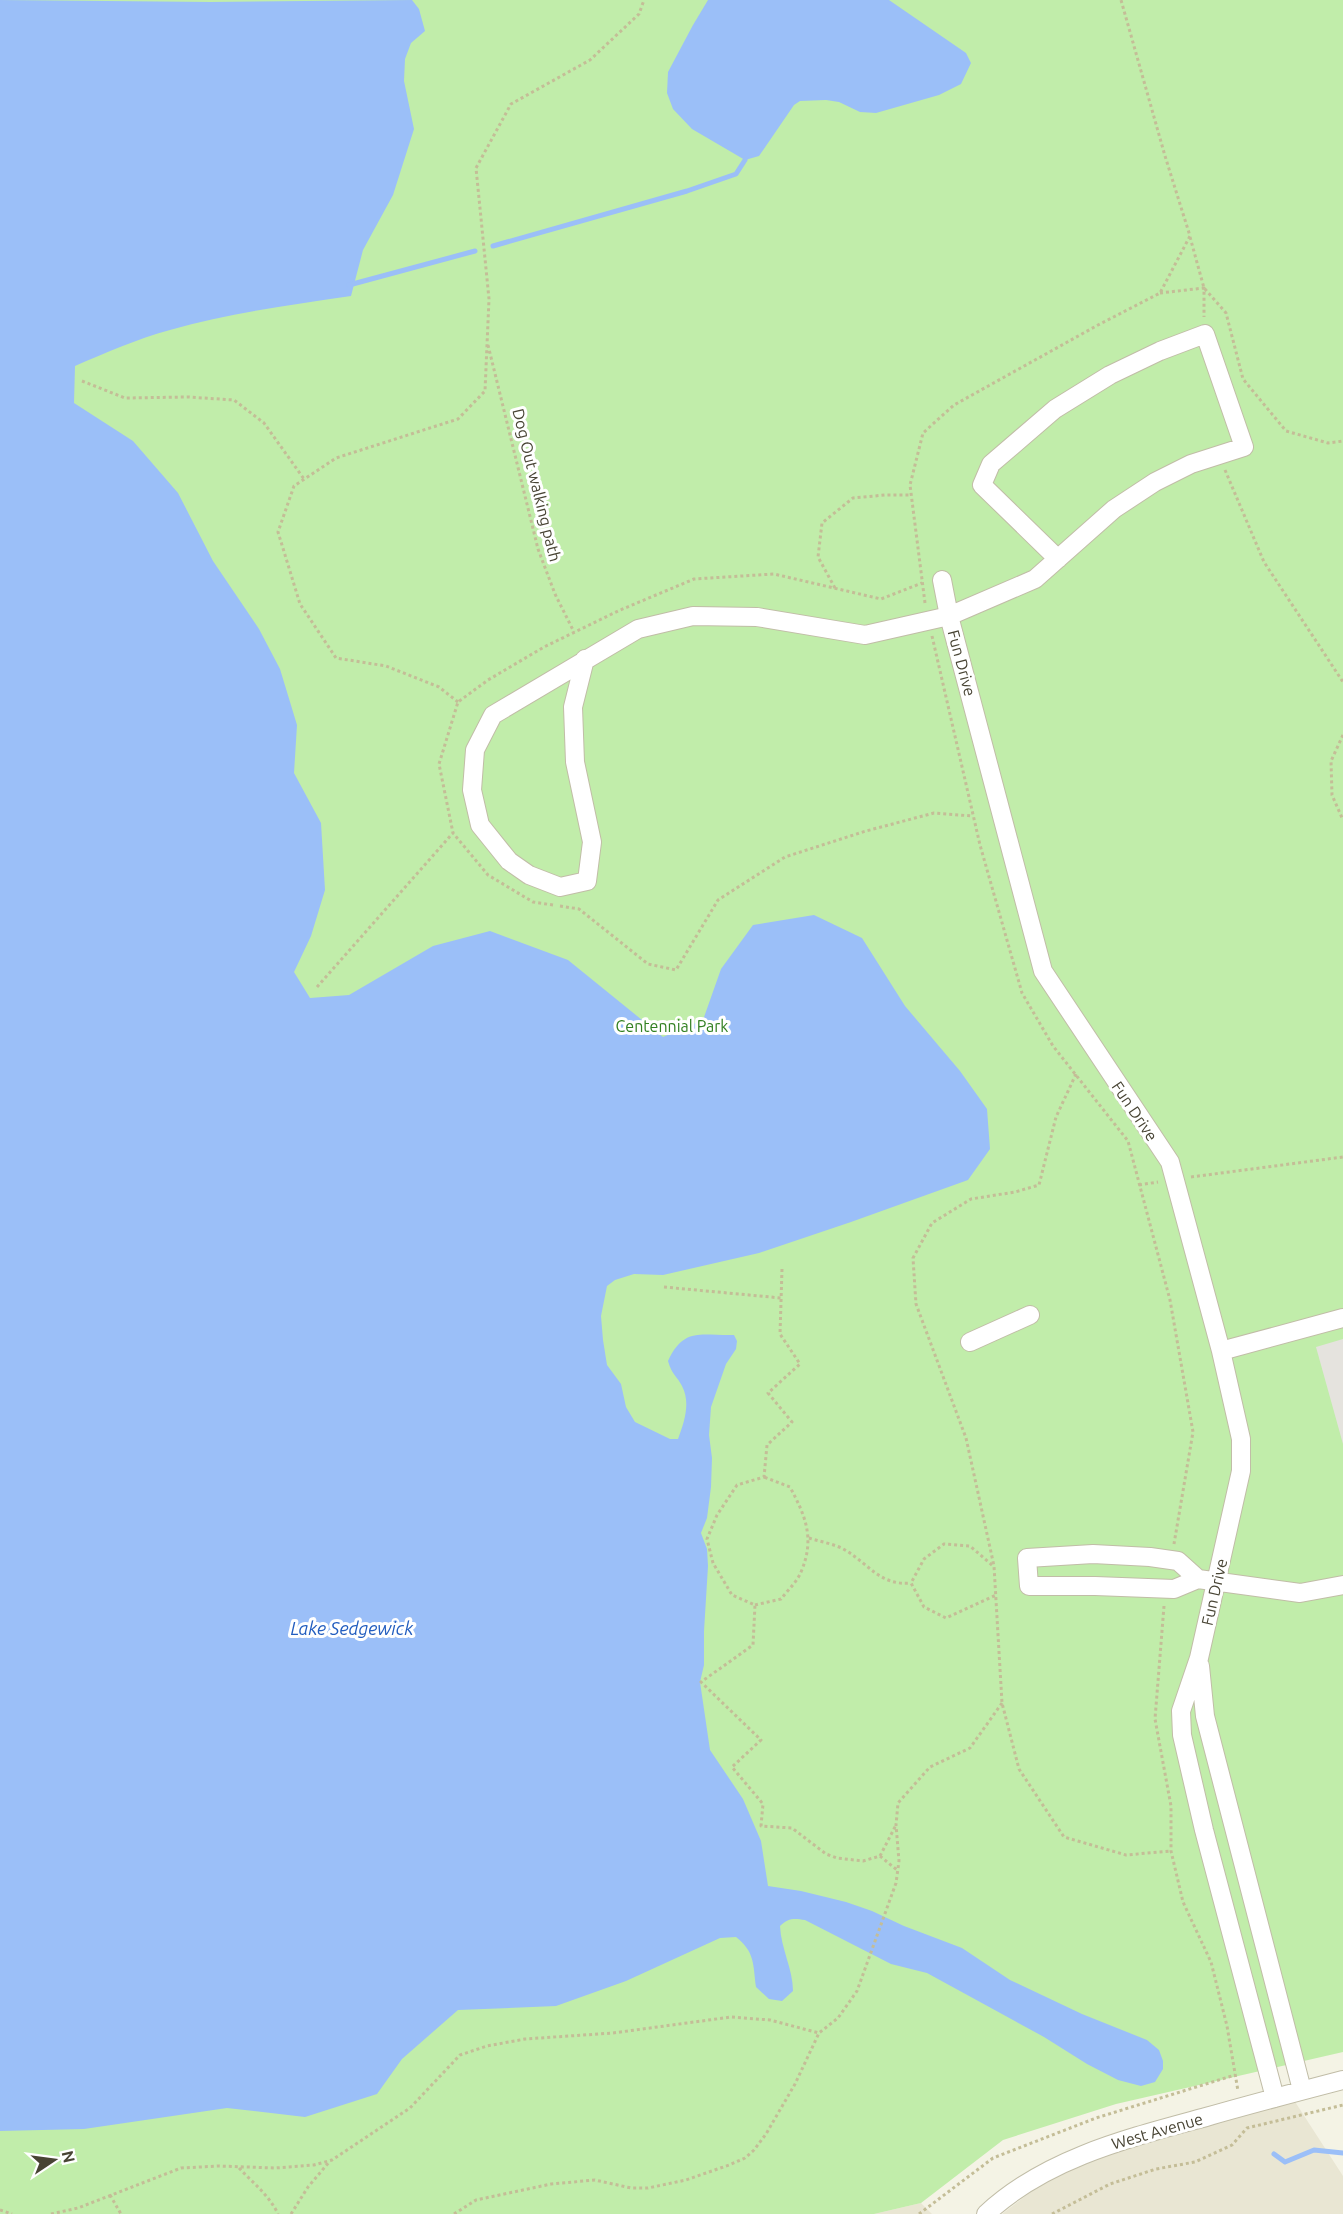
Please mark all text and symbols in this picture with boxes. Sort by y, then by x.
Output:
street label: Dog Out walking path [509,407,565,563]
street label: Fun Drive [945,628,979,698]
park label: Centennial Park [616,1017,728,1035]
street label: Fun Drive [1109,1078,1161,1144]
street label: Fun Drive [1198,1557,1230,1627]
water label: Lake Sedgewick [290,1618,414,1638]
street label: West Avenue [1109,2109,1205,2153]
north arrow [24,2130,84,2190]
text: N [59,2149,79,2164]

